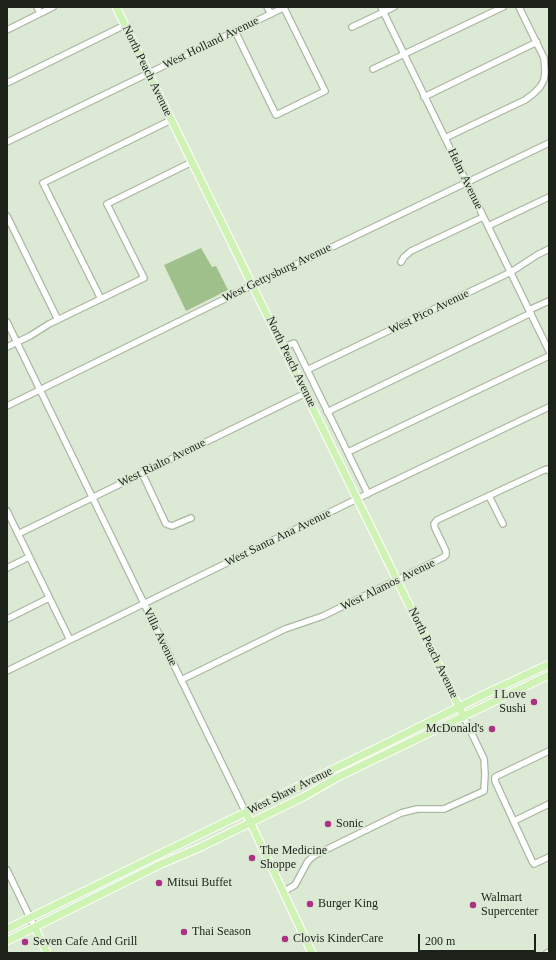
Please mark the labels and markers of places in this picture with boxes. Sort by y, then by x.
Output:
place label: I Love Sushi [494,688,526,716]
marker: I Love Sushi [529,697,539,707]
place label: McDonald's [426,722,484,736]
marker: McDonald's [487,724,497,734]
place label: Sonic [336,817,363,831]
marker: Sonic [323,819,333,829]
place label: The Medicine Shoppe [260,844,327,872]
marker: The Medicine Shoppe [247,853,257,863]
place label: Mitsui Buffet [167,876,232,890]
marker: Mitsui Buffet [154,878,164,888]
place label: Walmart Supercenter [481,891,538,919]
place label: Burger King [318,897,378,911]
marker: Burger King [305,899,315,909]
marker: Walmart Supercenter [468,900,478,910]
place label: Thai Season [192,925,251,939]
marker: Thai Season [179,927,189,937]
place label: Clovis KinderCare [293,932,383,946]
marker: Clovis KinderCare [280,934,290,944]
place label: Seven Cafe And Grill [33,935,137,949]
marker: Seven Cafe And Grill [20,937,30,947]

